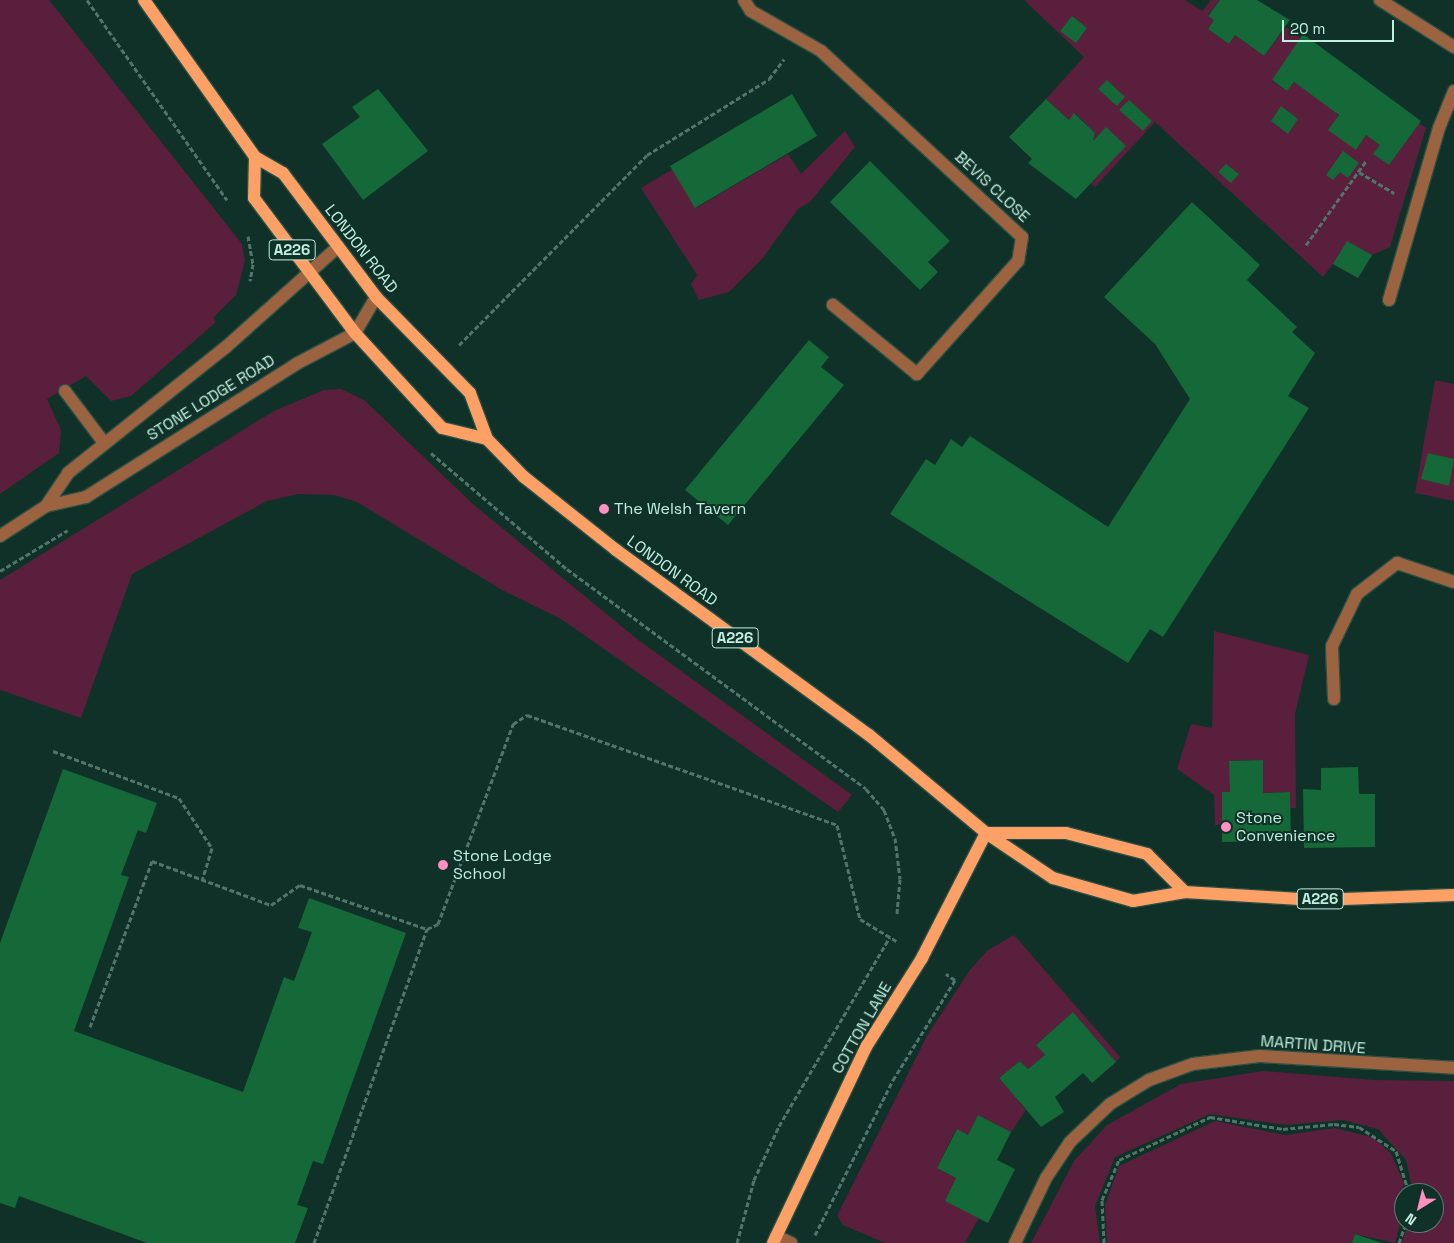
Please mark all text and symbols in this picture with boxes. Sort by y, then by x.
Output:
scale bar [1284,10,1396,42]
text: 20 m [1290,19,1325,38]
street label: BEVIS CLOSE [951,147,1033,227]
street label: LONDON ROAD [320,201,402,297]
road number: A226 [268,238,316,262]
street label: STONE LODGE ROAD [144,351,278,445]
place label: The Welsh Tavern [614,499,747,519]
marker: The Welsh Tavern [598,503,610,515]
street label: LONDON ROAD [623,532,721,610]
road number: A226 [711,626,759,650]
place label: Stone Convenience [1236,808,1336,846]
marker: Stone Convenience [1220,821,1232,833]
place label: Stone Lodge School [453,846,552,884]
marker: Stone Lodge School [437,859,449,871]
road number: A226 [1296,886,1344,912]
street label: COTTON LANE [828,979,896,1077]
street label: MARTIN DRIVE [1260,1032,1366,1058]
north arrow [1394,1183,1444,1233]
text: N [1402,1209,1420,1229]

